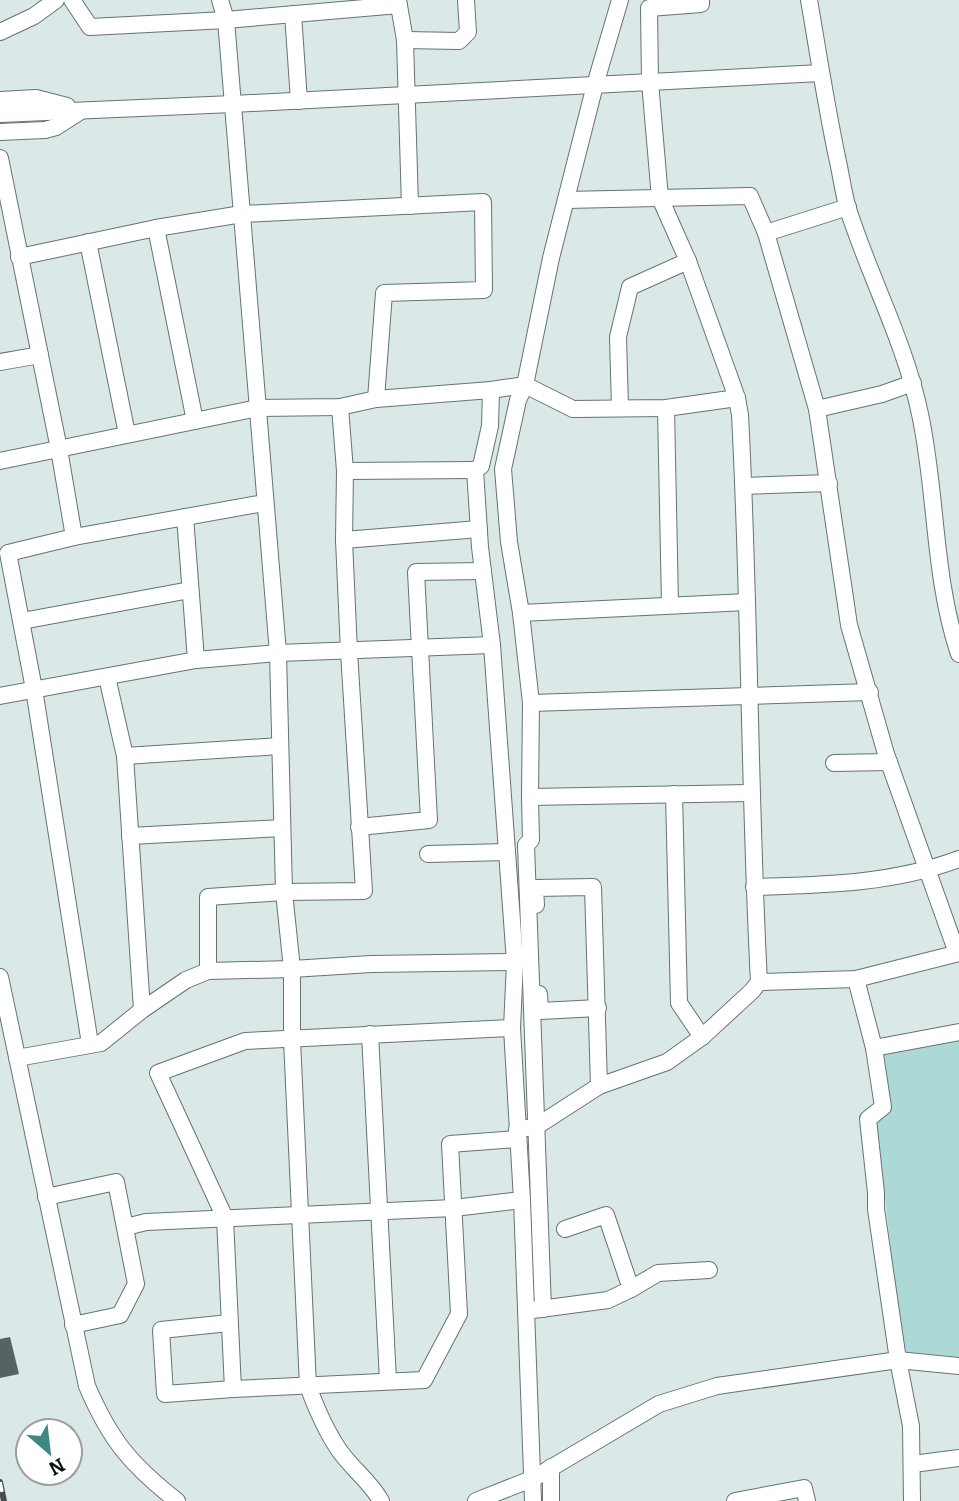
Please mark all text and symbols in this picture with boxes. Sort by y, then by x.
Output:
north arrow [14,1417,84,1487]
text: N [45,1453,69,1480]

